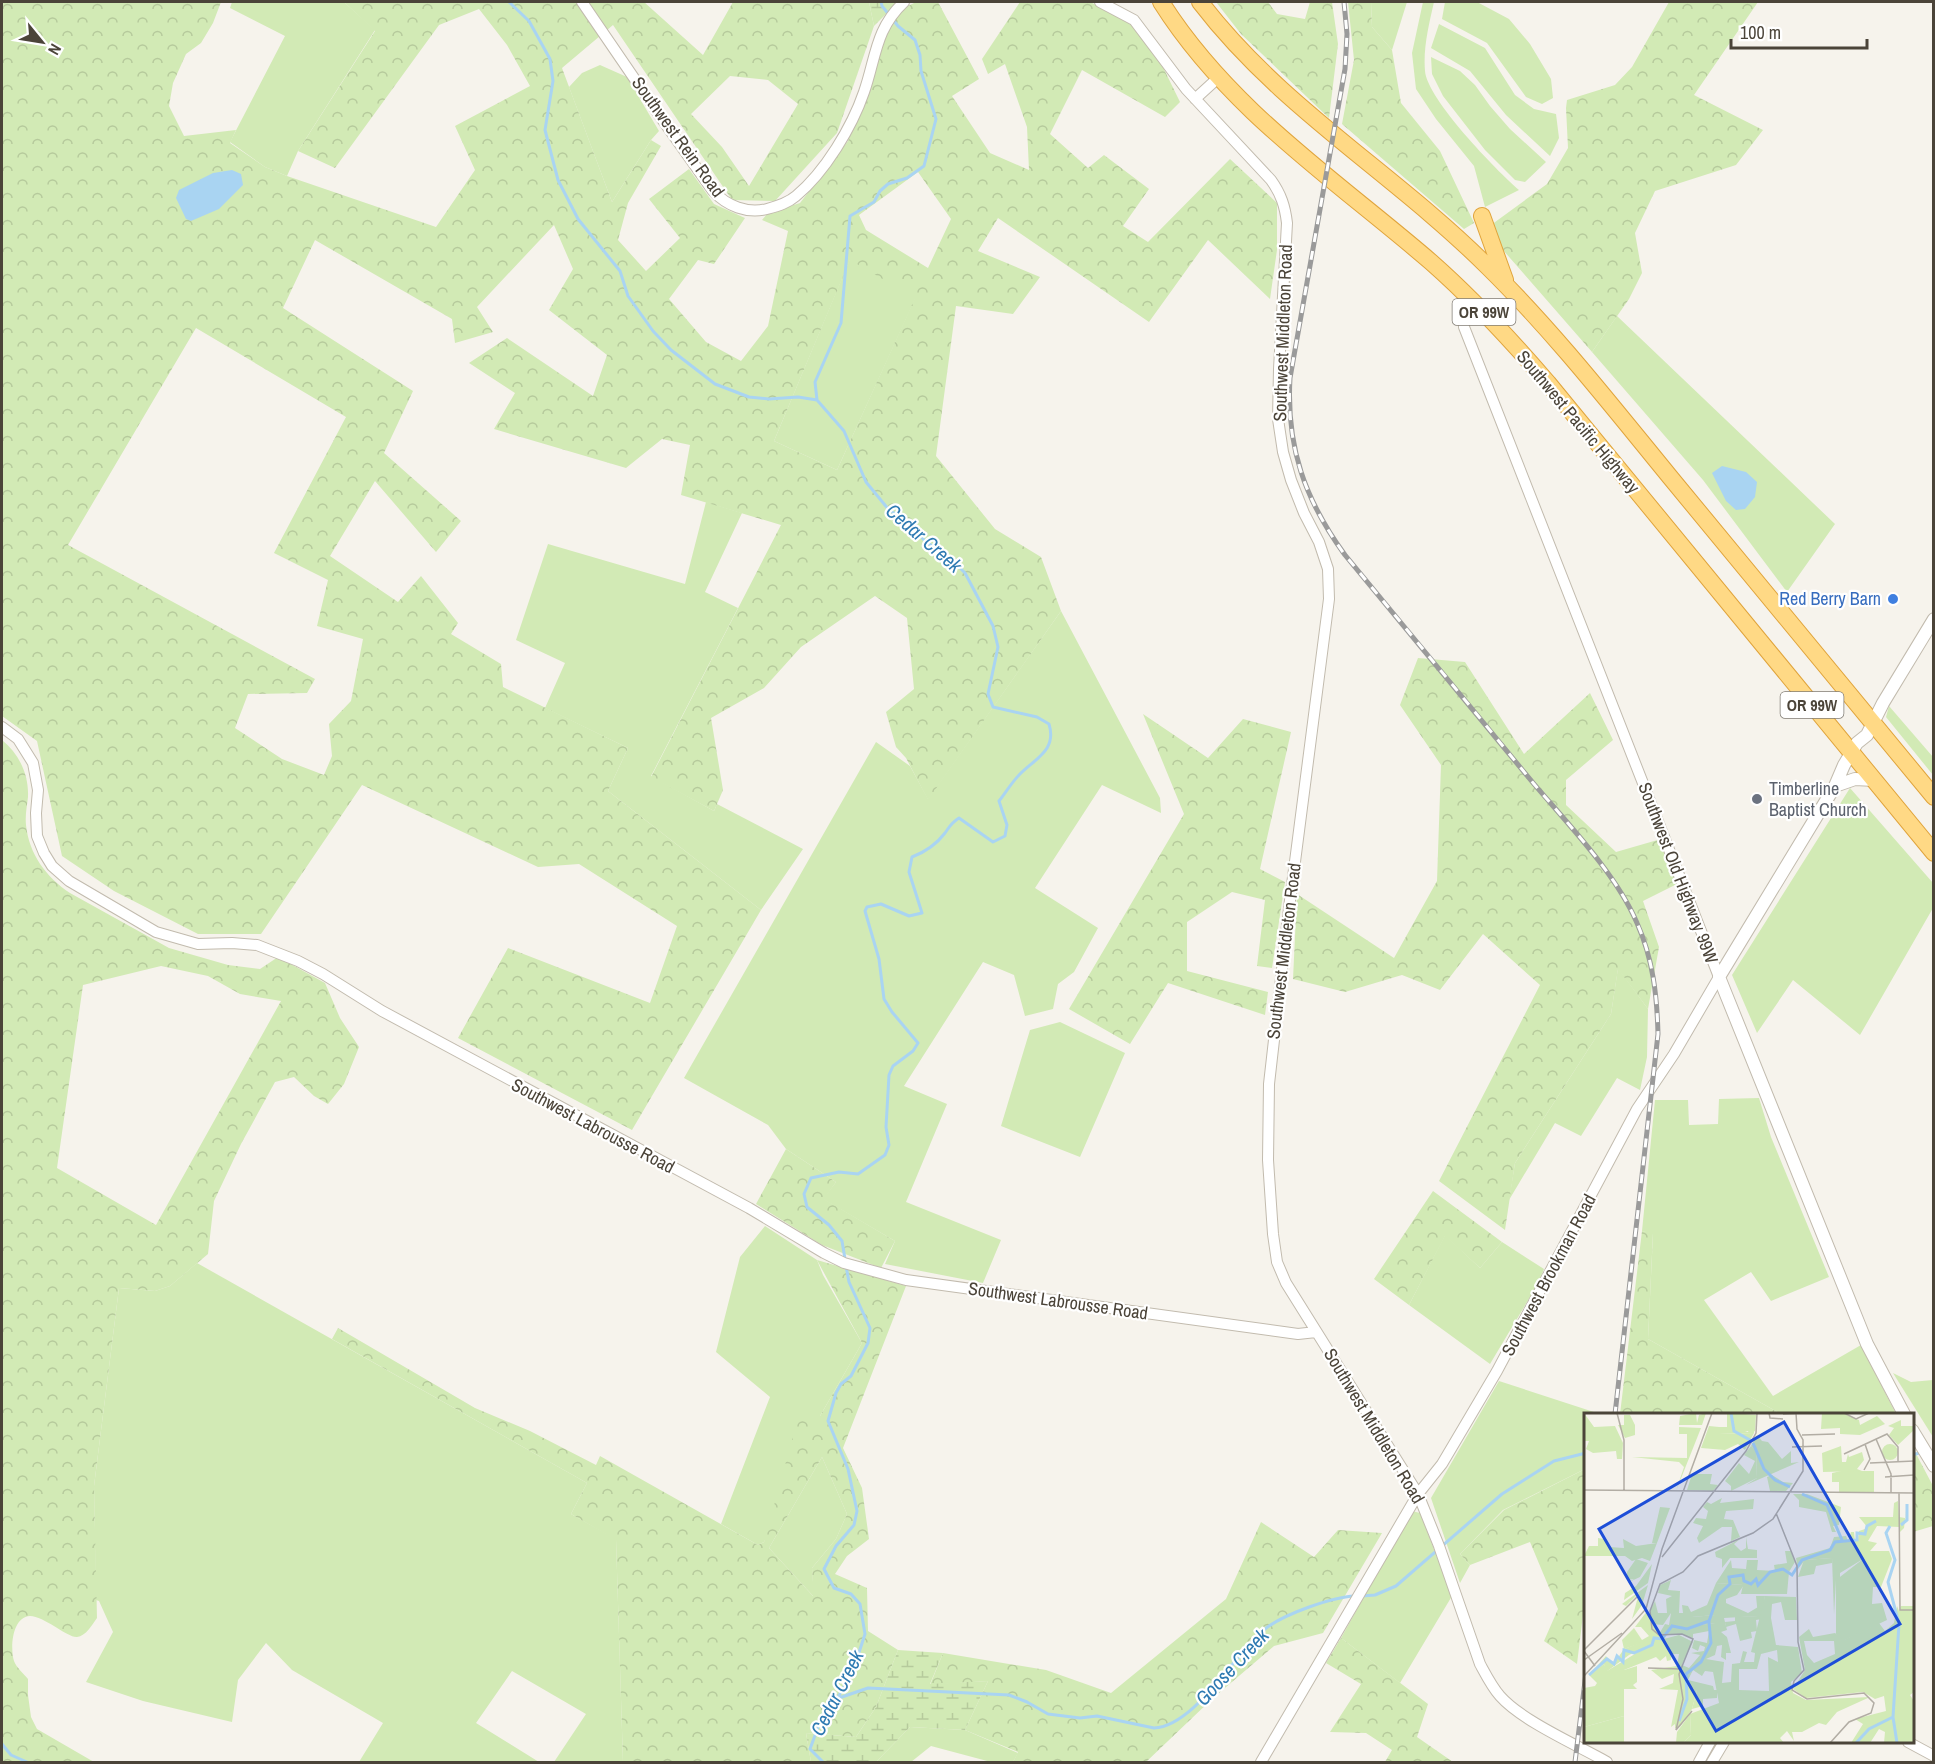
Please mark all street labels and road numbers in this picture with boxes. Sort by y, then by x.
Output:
street label: Southwest Rein Road [626,71,731,202]
street label: Southwest Middleton Road [1267,244,1298,422]
road number: OR 99W [1452,299,1516,325]
street label: Southwest Pacific Highway [1511,345,1646,499]
road number: OR 99W [1780,692,1844,718]
street label: Southwest Old Highway 99W [1632,779,1725,967]
street label: Southwest Middleton Road [1260,861,1307,1040]
street label: Southwest Labrousse Road [507,1072,679,1179]
street label: Southwest Brookman Road [1495,1190,1602,1360]
street label: Southwest Labrousse Road [967,1276,1150,1326]
street label: Southwest Middleton Road [1318,1343,1431,1508]

